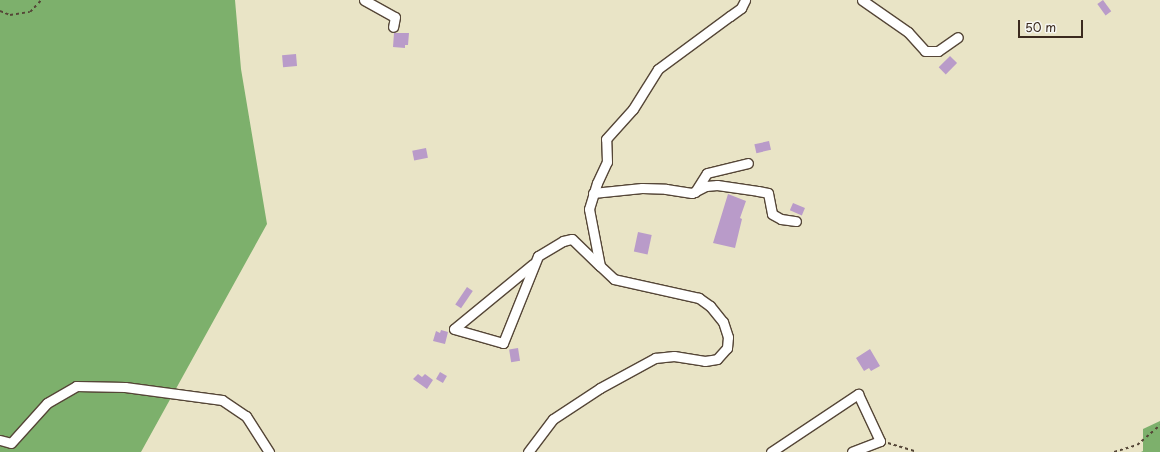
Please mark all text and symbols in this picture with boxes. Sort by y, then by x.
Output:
scale bar [1020,12,1085,38]
text: 50 m [1025,18,1056,36]

